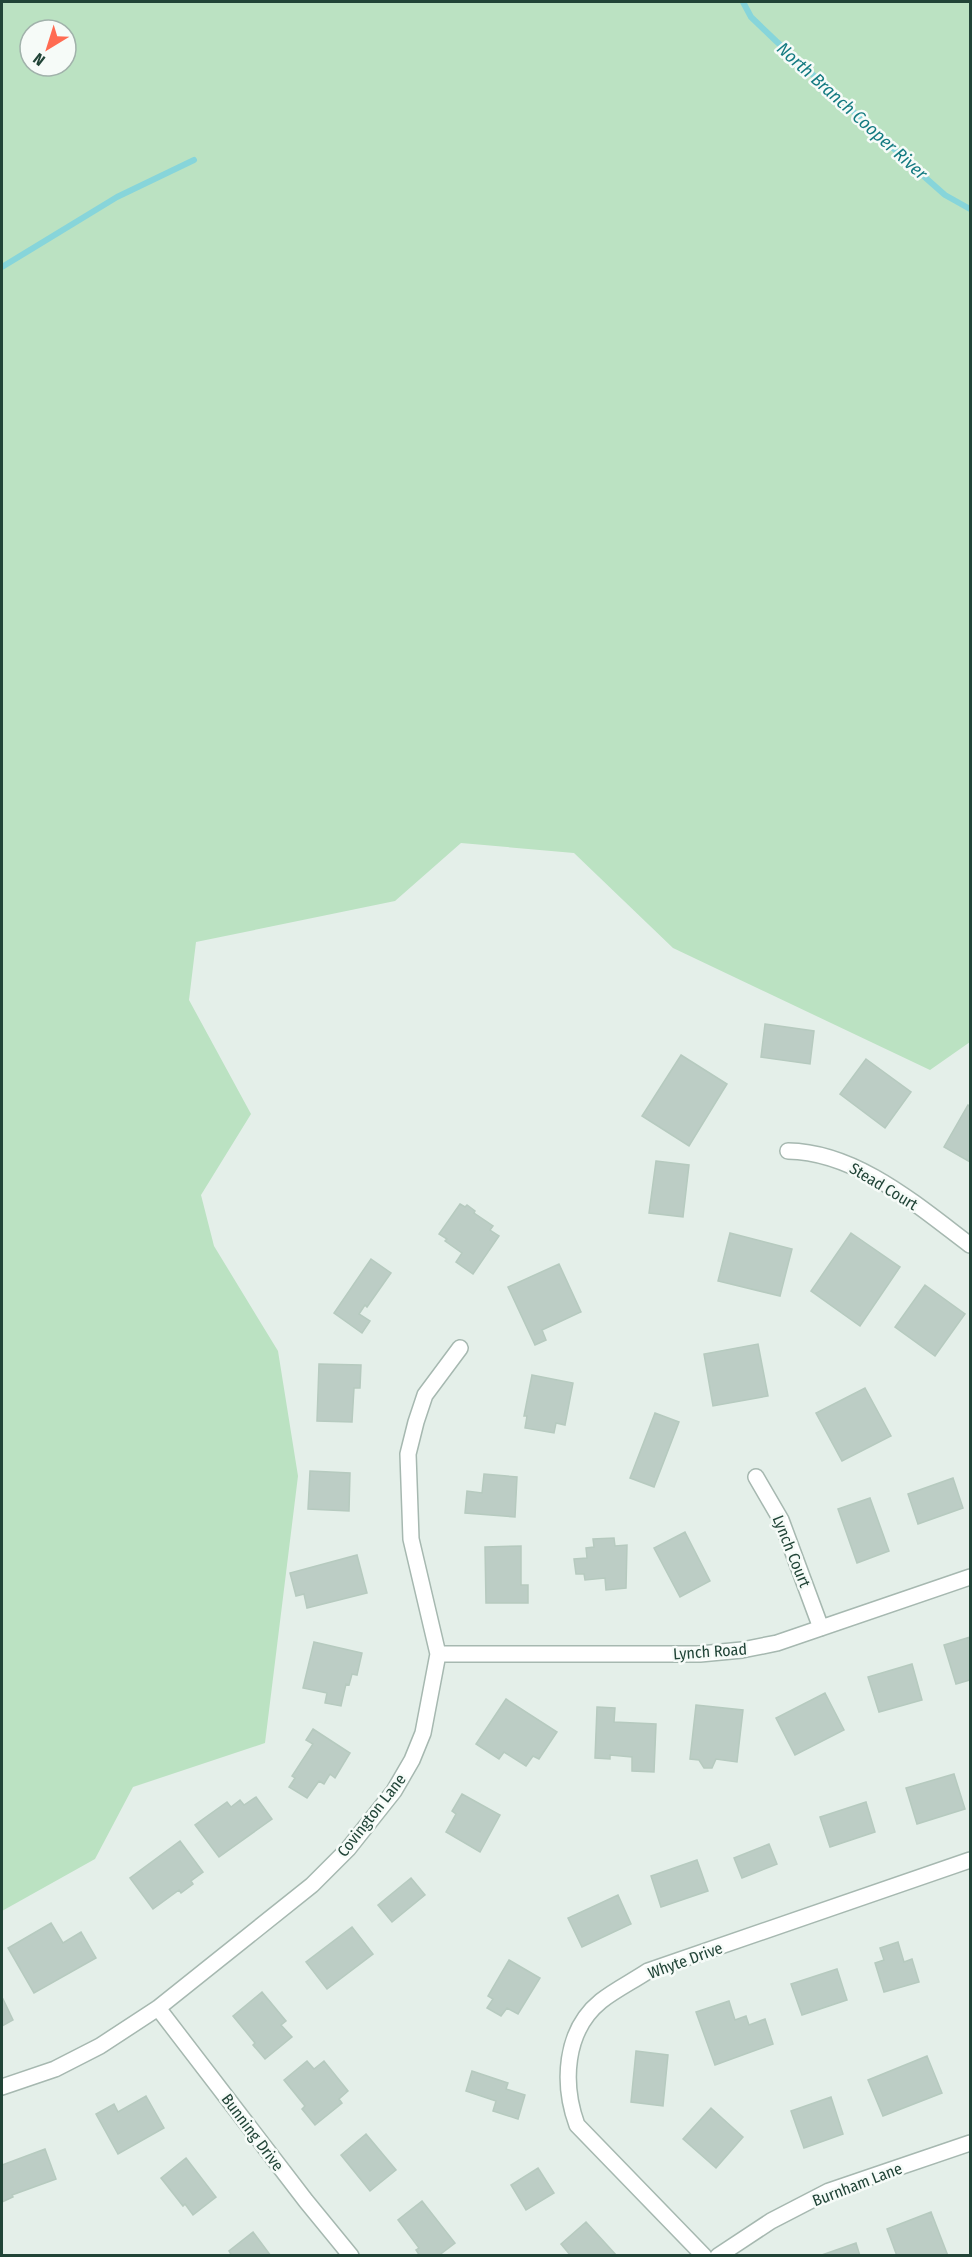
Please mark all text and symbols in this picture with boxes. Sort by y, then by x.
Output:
north arrow [18,18,78,78]
water label: North Branch Cooper River [772,38,932,185]
text: N [29,49,49,70]
street label: Stead Court [846,1159,922,1215]
street label: Lynch Court [768,1512,815,1591]
street label: Lynch Road [673,1639,748,1664]
street label: Covington Lane [333,1770,410,1861]
street label: Whyte Drive [645,1938,725,1983]
street label: Bunning Drive [217,2090,288,2175]
street label: Burnham Lane [810,2159,905,2210]

